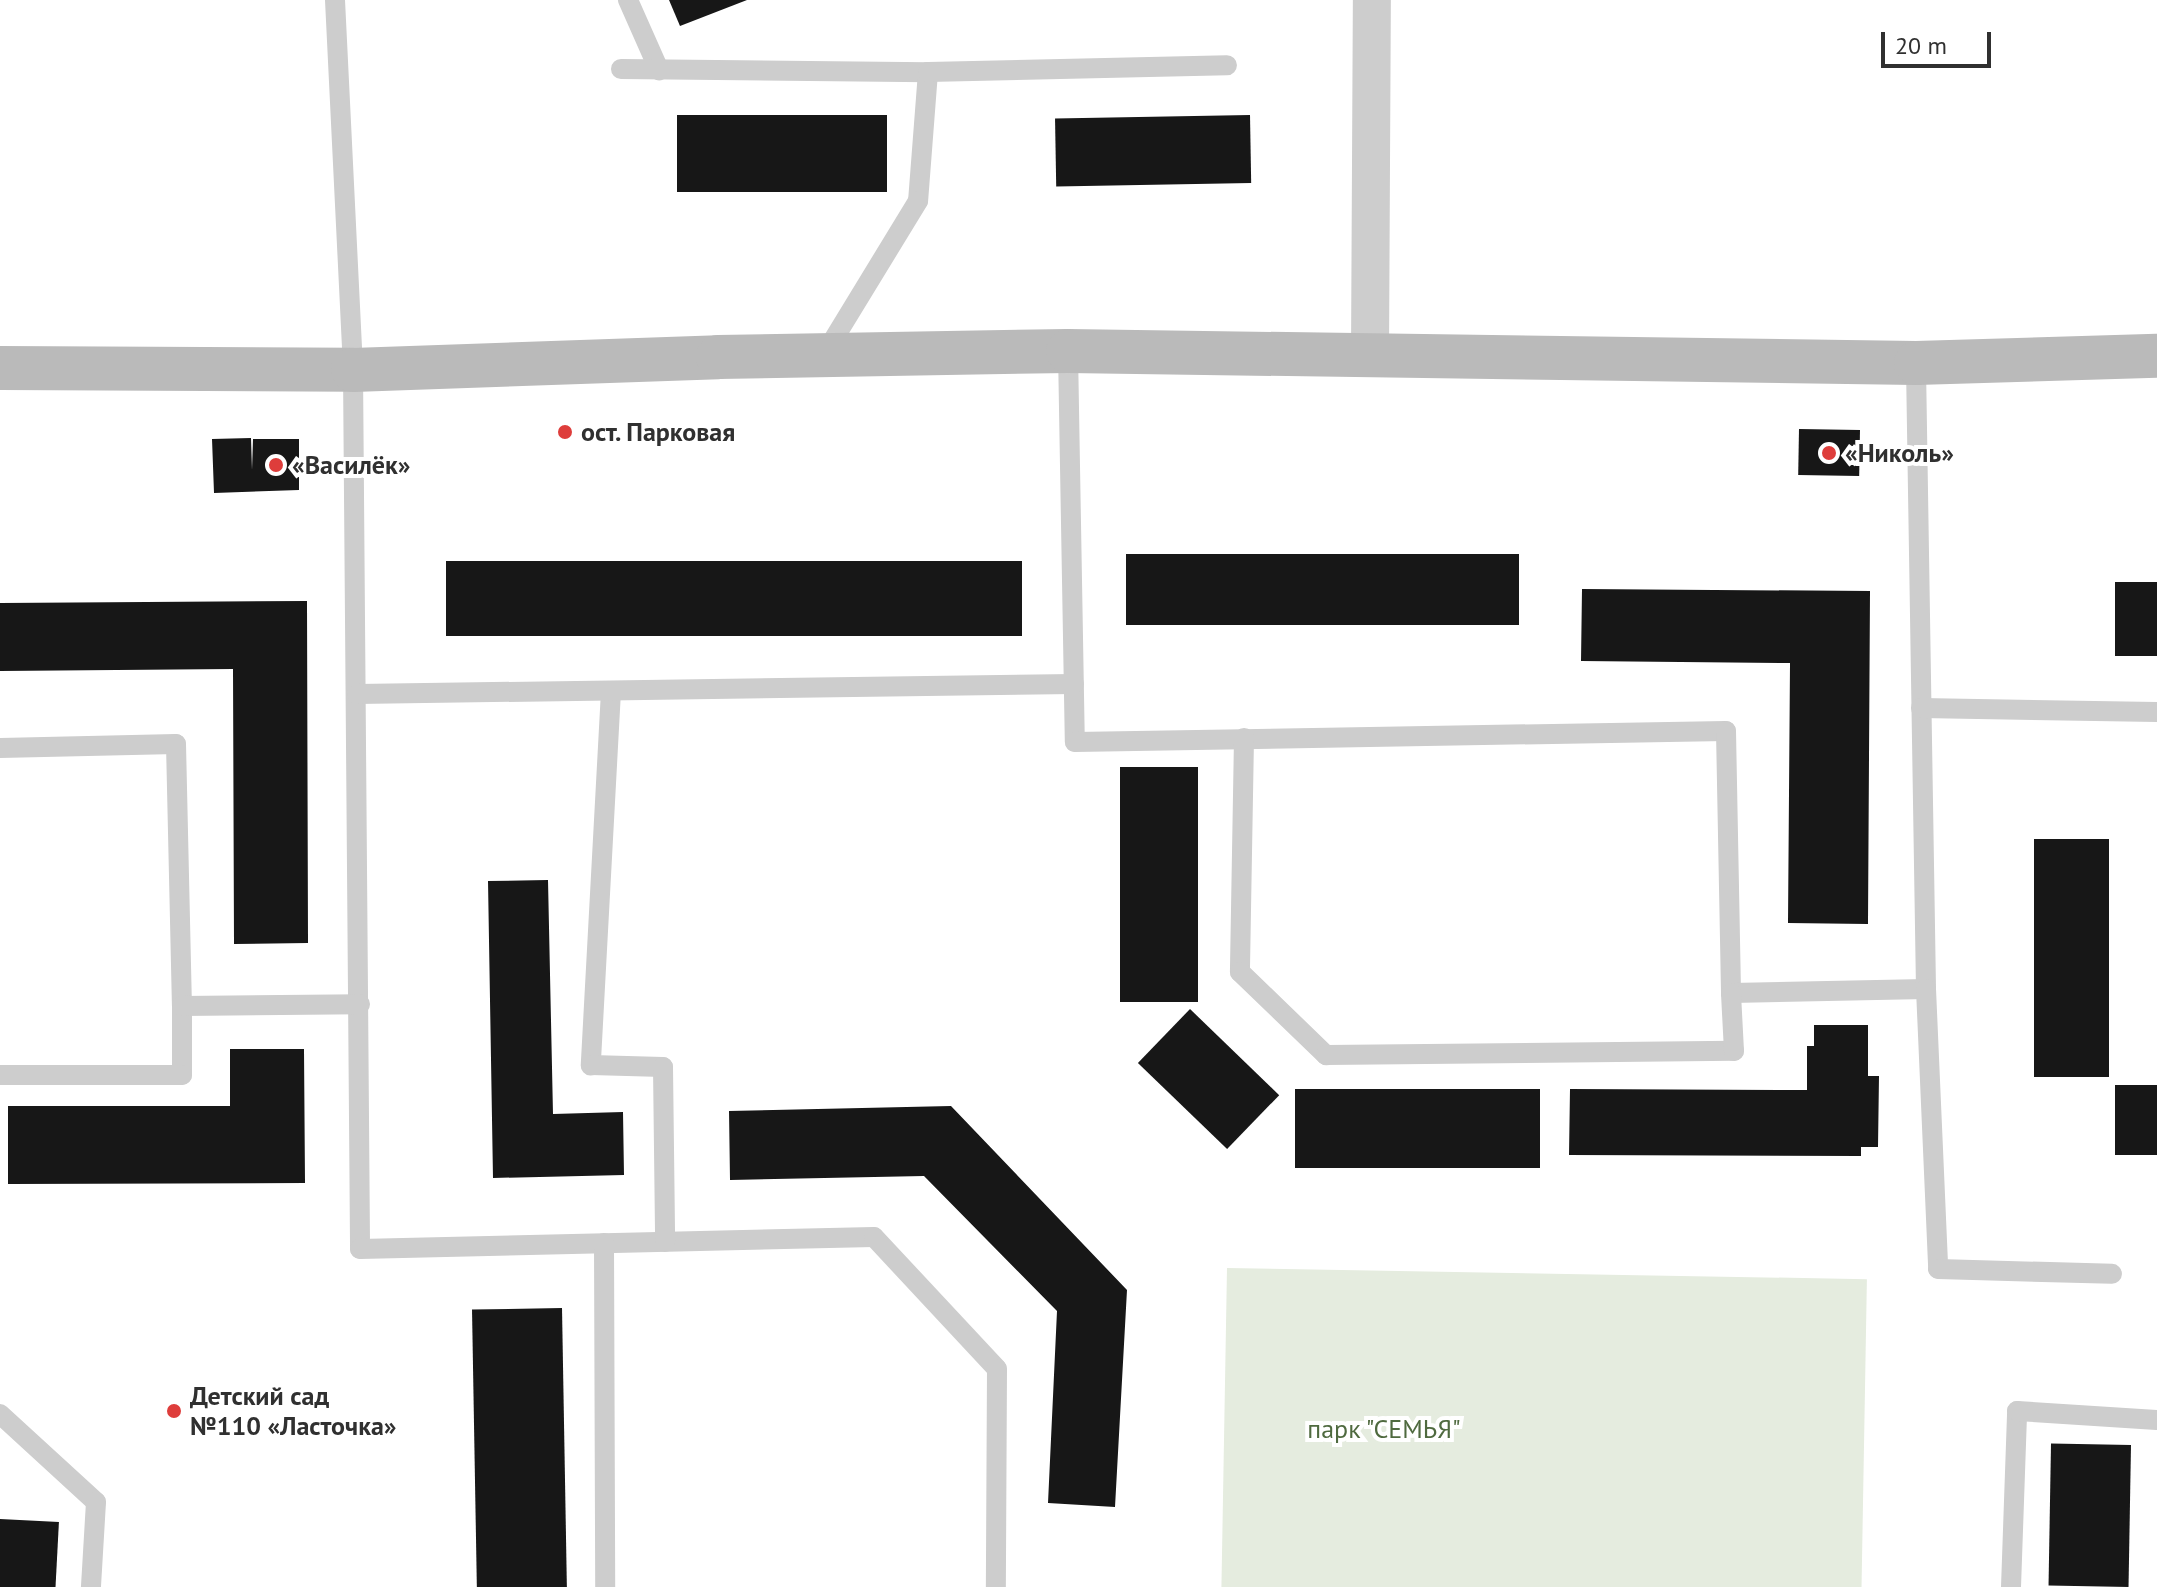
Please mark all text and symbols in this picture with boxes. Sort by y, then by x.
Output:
scale bar [1885,16,1995,66]
text: 20 m [1895,30,1947,61]
place label: ост. Парковая [581,416,737,448]
marker: ост. Парковая [556,423,574,441]
place label: «Николь» [1845,437,1954,469]
marker: «Николь» [1820,444,1838,462]
place label: «Василёк» [292,449,410,481]
marker: «Василёк» [267,456,285,474]
place label: Детский сад №110 «Ласточка» [190,1380,396,1442]
marker: Детский сад №110 «Ласточка» [165,1402,183,1420]
park label: парк "СЕМЬЯ" [1306,1413,1462,1445]

